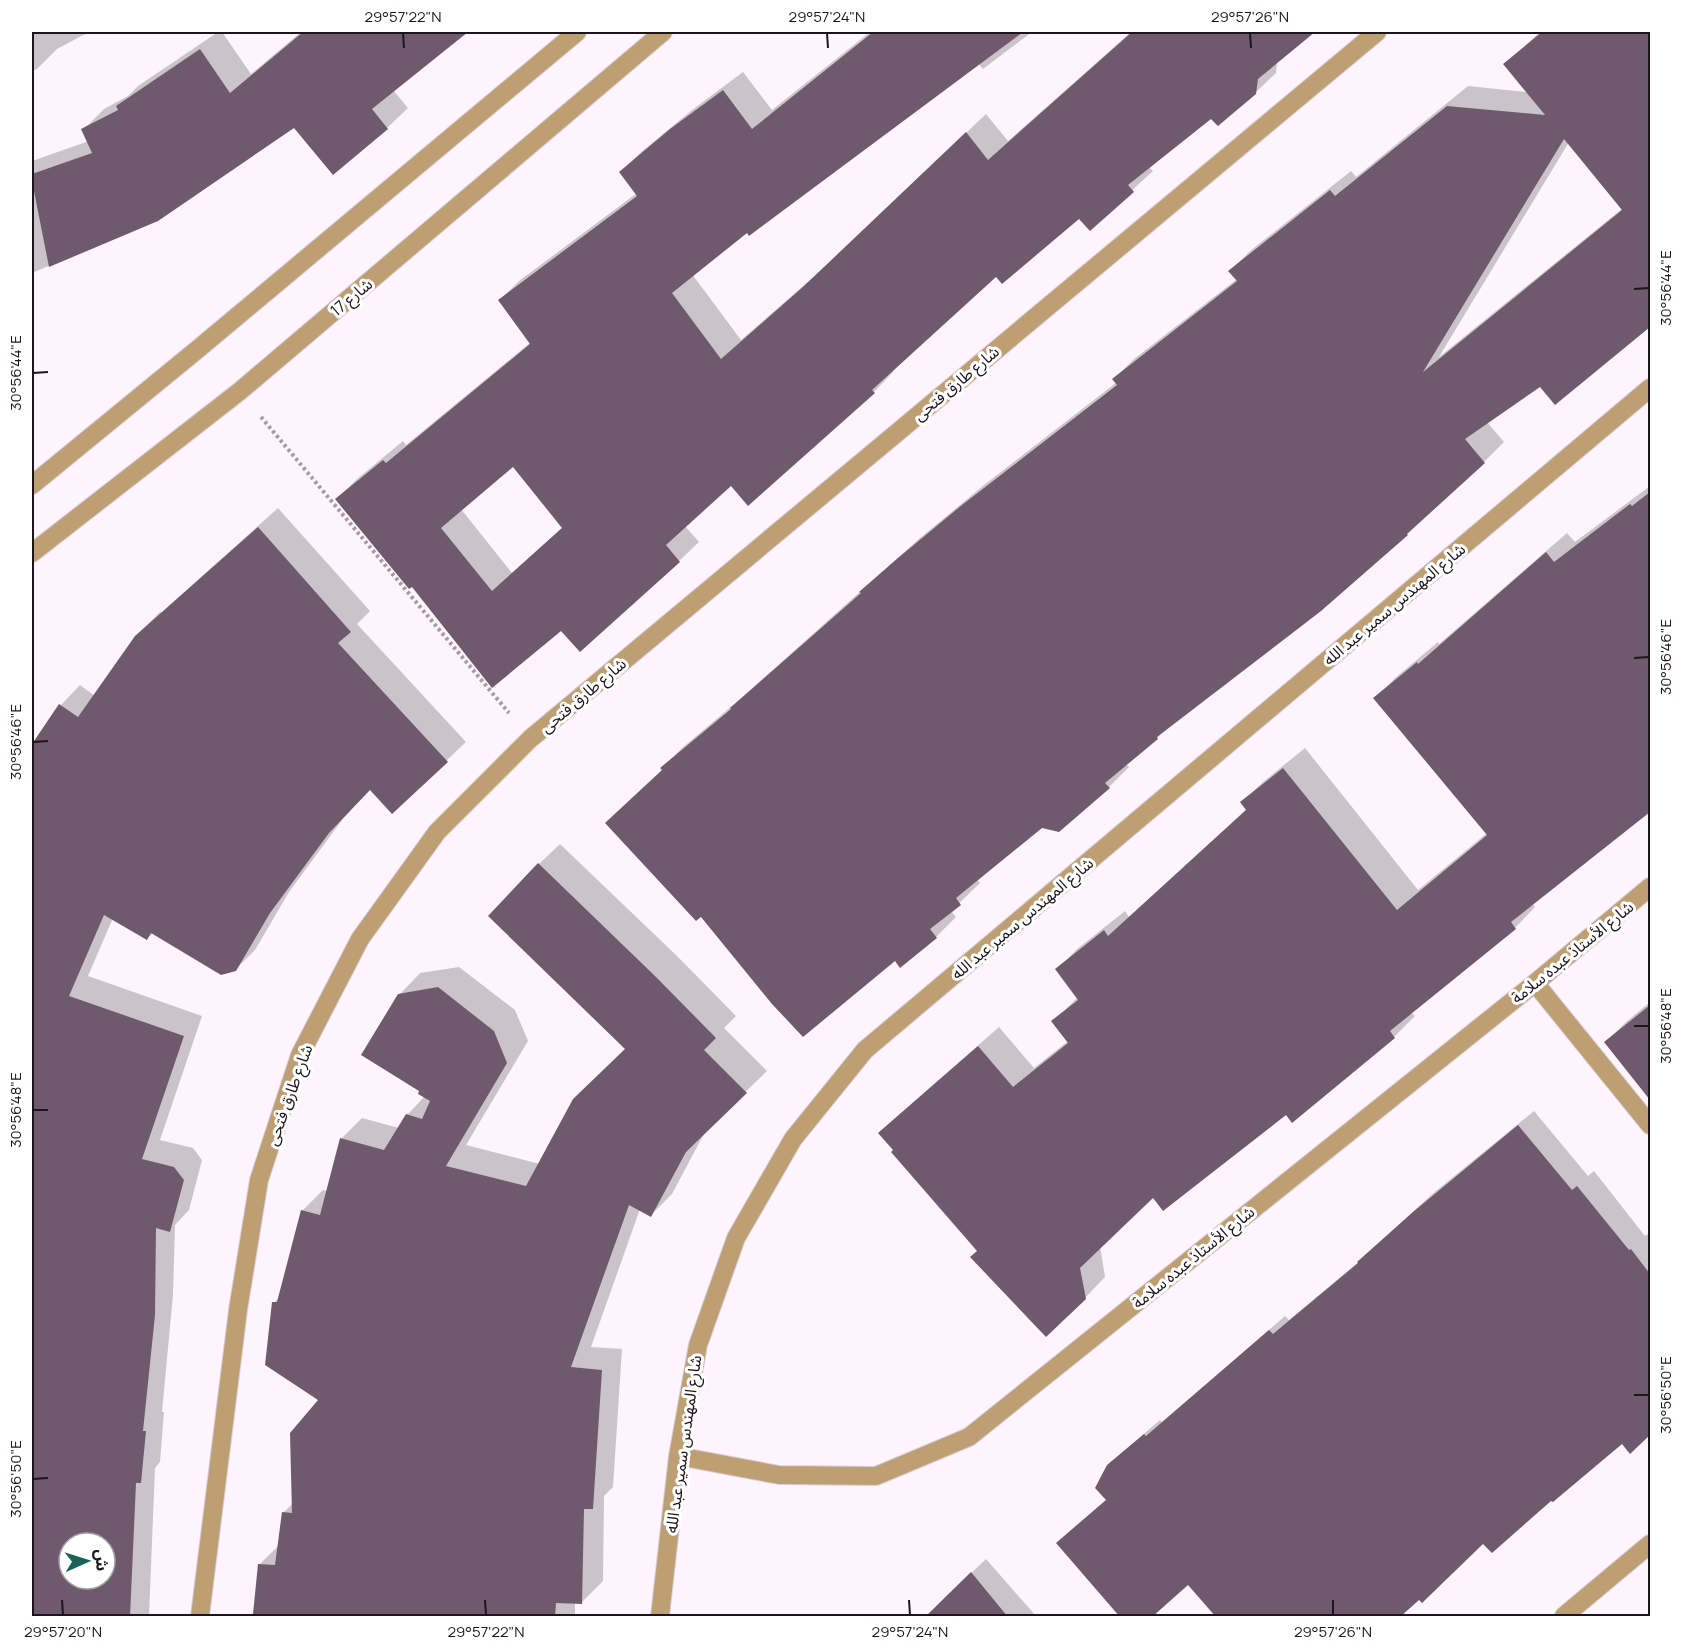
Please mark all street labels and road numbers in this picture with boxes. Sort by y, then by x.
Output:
street label: شارع 17 [325,273,378,323]
street label: شارع طارق فتحى [908,341,1005,427]
street label: شارع المهندس سمير عبد الله [1318,538,1471,672]
street label: شارع طارق فتحى [535,653,632,739]
street label: شارع المهندس سمير عبد الله [946,852,1099,986]
street label: شارع الأستاذ عبده سلامة [1506,896,1639,1010]
street label: شارع طارق فتحى [261,1041,319,1149]
street label: شارع الأستاذ عبده سلامة [1127,1201,1260,1315]
street label: شارع المهندس سمير عبد الله [660,1354,708,1535]

